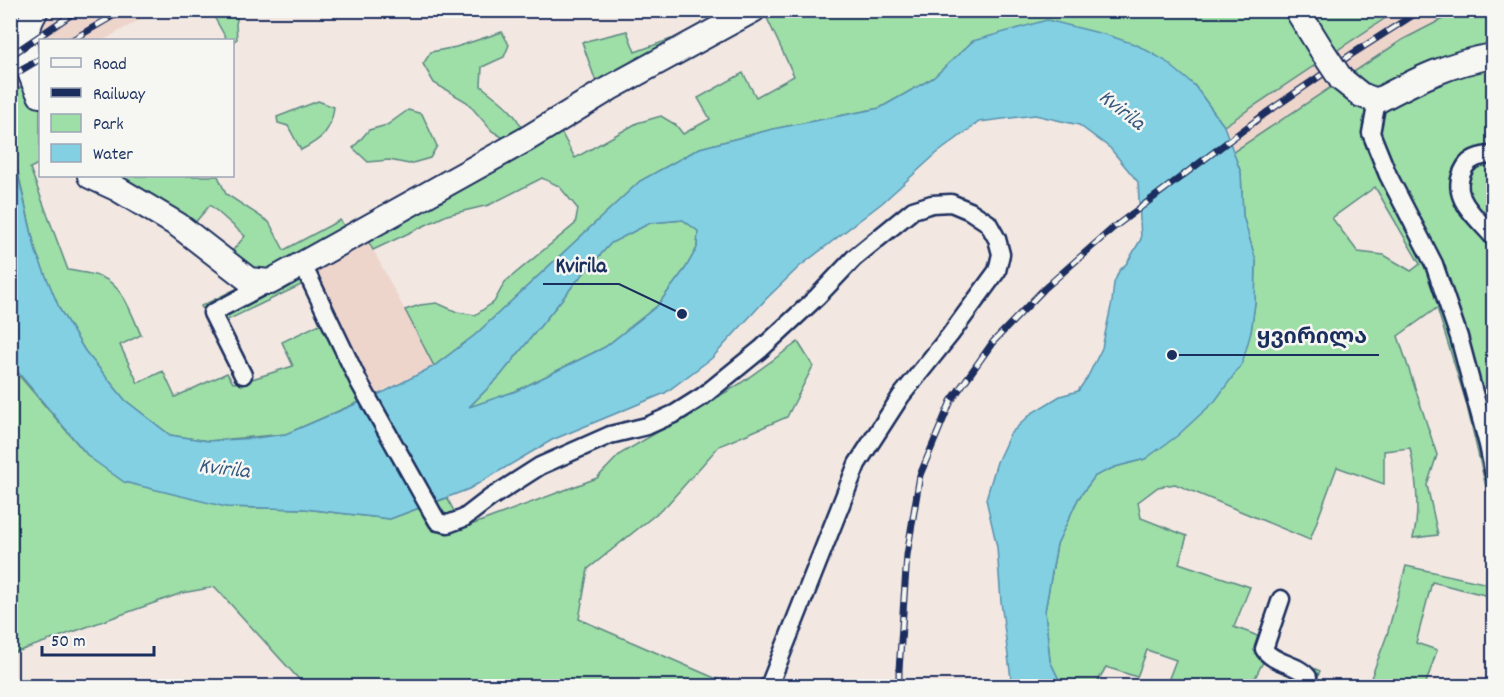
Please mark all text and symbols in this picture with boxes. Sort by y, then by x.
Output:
legend [39,39,234,177]
text: Road [93,53,127,78]
text: Railway [93,83,146,108]
water label: Kvirila [1091,83,1152,140]
text: Park [93,113,124,138]
text: Water [93,143,133,168]
callout: Kvirila [543,244,619,284]
text: Kvirila [555,252,607,283]
callout: ყვირილა [1245,315,1379,355]
text: ყვირილა [1257,323,1367,354]
water label: Kvirila [197,452,253,489]
scale bar [42,619,154,657]
text: 50 m [51,630,86,655]

